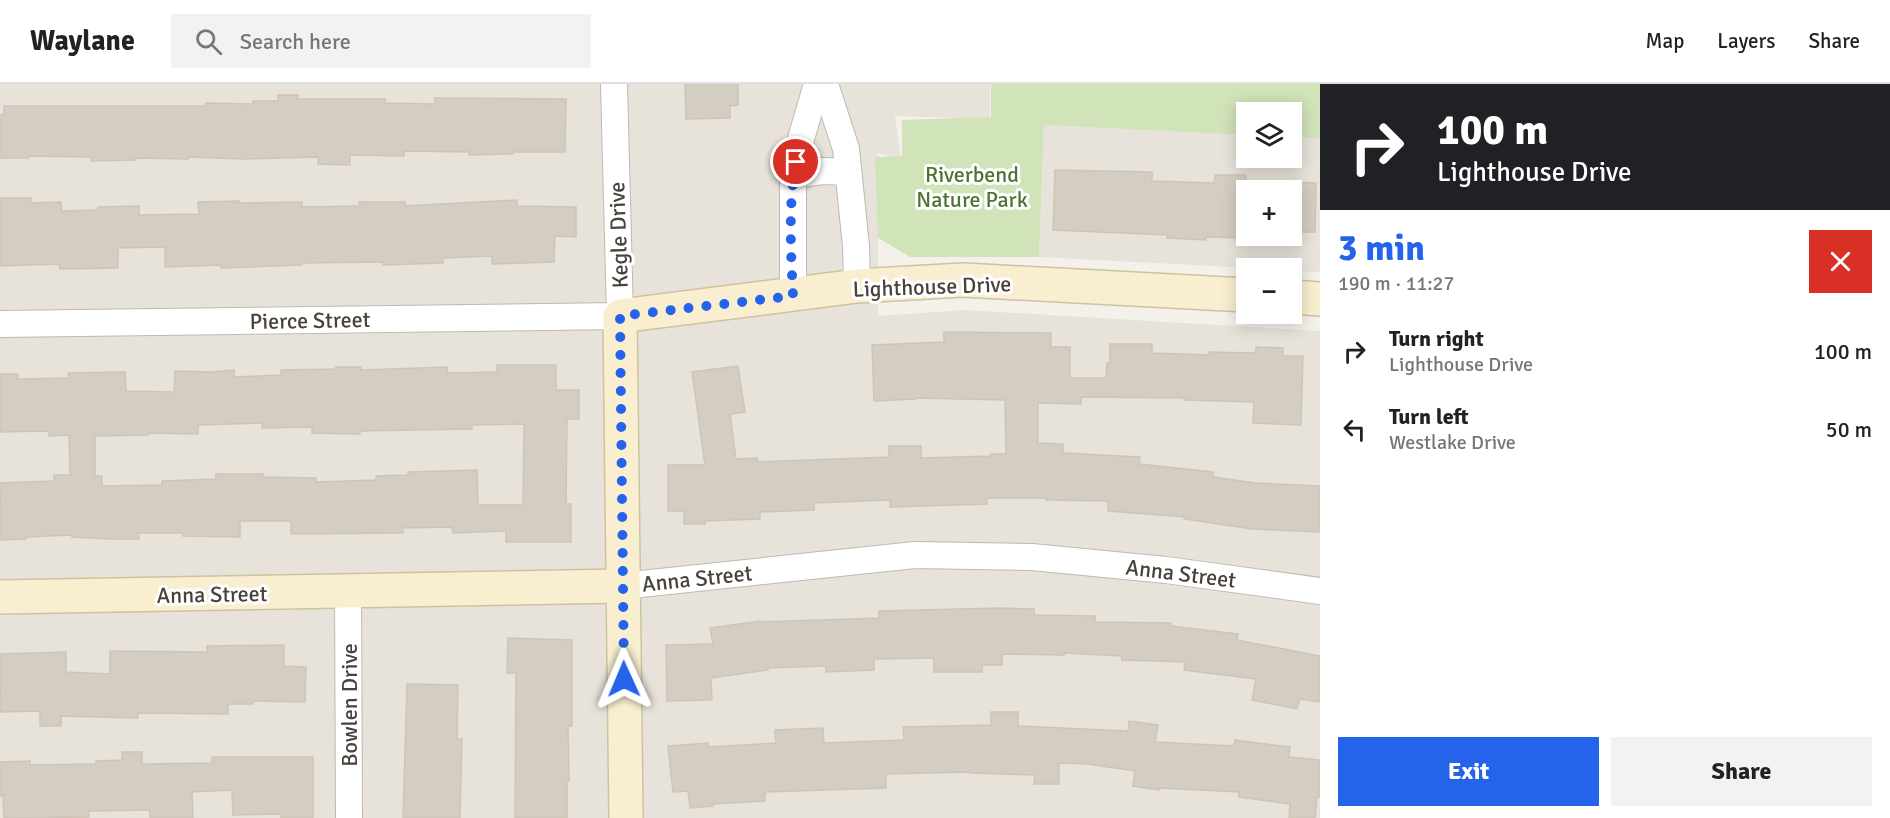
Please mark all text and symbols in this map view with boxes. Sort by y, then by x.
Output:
search box [171,14,591,68]
text: Waylane [30,24,135,58]
icon: search [192,25,225,58]
text: Search here [240,28,351,55]
text: Map [1646,28,1684,54]
text: Layers [1717,28,1775,54]
text: Share [1808,28,1860,54]
map controls [1236,102,1302,324]
button: layers [1236,102,1302,168]
text: 100 m [1437,105,1548,156]
icon: right [1338,108,1416,186]
pin [770,136,821,187]
icon: arrive [779,145,812,178]
text: Lighthouse Drive [1437,156,1631,189]
park label: Riverbend Nature Park [916,161,1028,213]
button: + [1236,180,1302,246]
street label: Kegle Drive [603,181,634,289]
text: 3 min [1338,226,1425,271]
button: close [1809,230,1872,293]
button: − [1236,258,1302,324]
street label: Lighthouse Drive [852,270,1012,303]
text: 190 m · 11:27 [1338,271,1454,296]
street label: Pierce Street [250,306,371,335]
text: Turn right [1389,325,1484,352]
icon: right [1338,335,1371,368]
text: 100 m [1814,338,1872,365]
text: Lighthouse Drive [1389,352,1533,377]
text: Turn left [1389,403,1469,430]
icon: left [1338,413,1371,446]
text: 50 m [1826,416,1872,443]
text: Westlake Drive [1389,430,1516,455]
street label: Anna Street [1124,553,1238,594]
street label: Anna Street [641,559,754,598]
street label: Anna Street [156,580,268,609]
street label: Bowlen Drive [336,643,363,767]
position arrow [592,647,656,711]
button: Exit [1338,737,1599,806]
button: Share [1611,737,1872,806]

